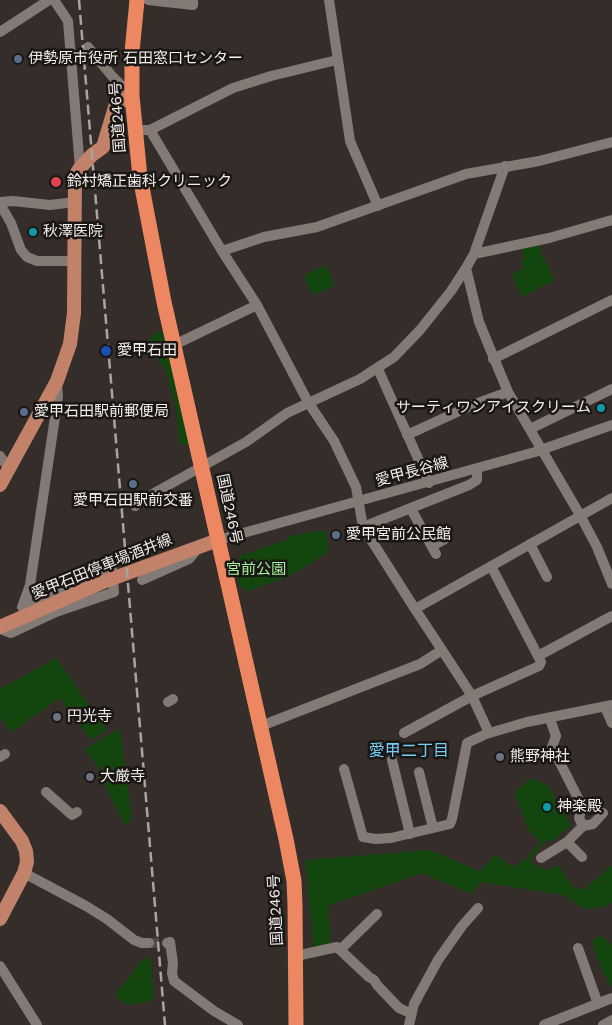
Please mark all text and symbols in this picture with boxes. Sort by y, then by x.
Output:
place label: 伊勢原市役所 石田窓口センター [28,50,243,68]
marker: 伊勢原市役所 石田窓口センター [12,53,24,65]
street label: 国道246号 [107,81,129,153]
place label: 鈴村矯正歯科クリニック [67,173,232,191]
marker: 鈴村矯正歯科クリニック [49,175,63,189]
place label: 秋澤医院 [43,223,103,241]
marker: 秋澤医院 [27,226,39,238]
place label: 愛甲石田 [117,342,177,360]
marker: 愛甲石田 [99,344,113,358]
place label: サーティワンアイスクリーム [396,399,591,417]
marker: サーティワンアイスクリーム [595,402,607,414]
place label: 愛甲石田駅前郵便局 [34,403,169,421]
marker: 愛甲石田駅前郵便局 [18,406,30,418]
street label: 愛甲長谷線 [373,454,451,490]
street label: 国道246号 [213,472,245,546]
marker: 愛甲石田駅前交番 [127,478,139,490]
place label: 愛甲石田駅前交番 [73,492,193,510]
place label: 愛甲宮前公民館 [346,526,451,544]
marker: 愛甲宮前公民館 [330,529,342,541]
street label: 愛甲石田停車場酒井線 [29,531,175,603]
park label: 宮前公園 [226,561,286,579]
place label: 円光寺 [67,708,112,726]
marker: 円光寺 [51,711,63,723]
district label: 愛甲二丁目 [369,741,449,761]
place label: 熊野神社 [510,748,570,766]
marker: 熊野神社 [494,751,506,763]
place label: 大厳寺 [100,768,145,786]
marker: 大厳寺 [84,771,96,783]
place label: 神楽殿 [557,798,602,816]
marker: 神楽殿 [541,801,553,813]
street label: 国道246号 [265,874,287,946]

